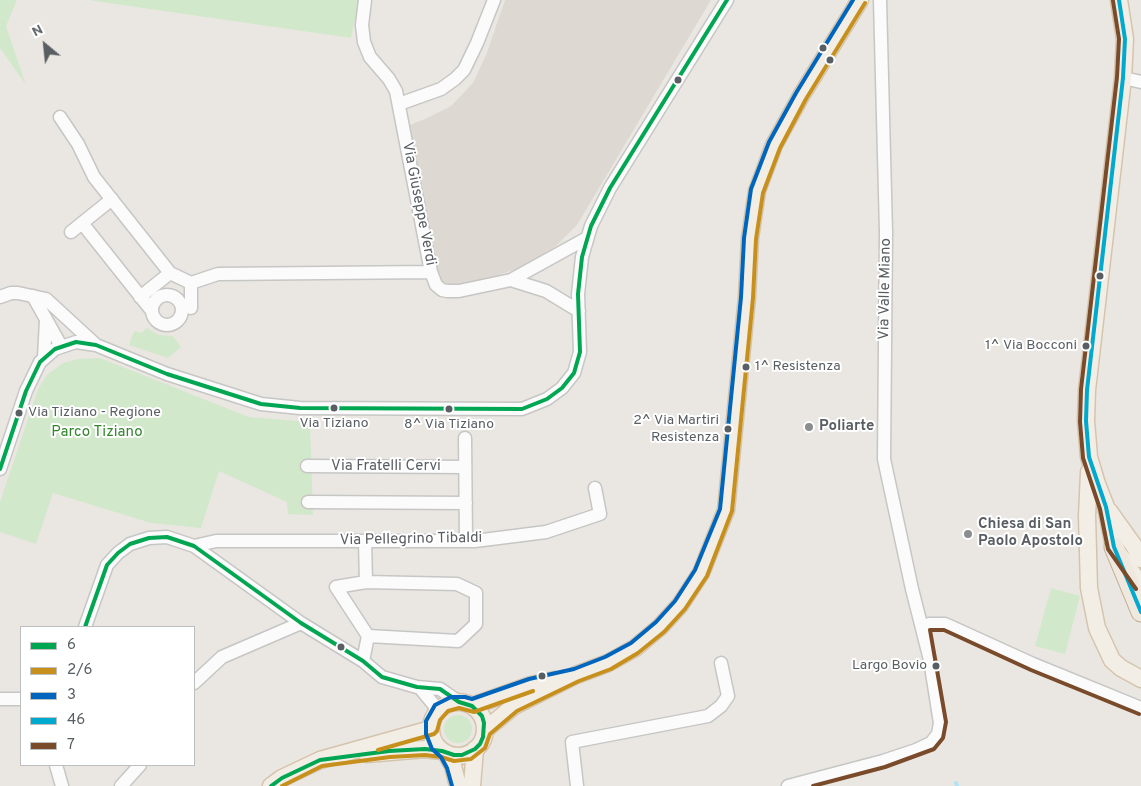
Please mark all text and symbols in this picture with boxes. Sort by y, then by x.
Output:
north arrow [20,20,70,70]
text: N [29,21,46,41]
unlabelled marker [818,43,828,53]
unlabelled marker [825,55,835,65]
unlabelled marker [673,75,683,85]
street label: Via Giuseppe Verdi [397,141,439,267]
street label: Via Valle Miano [876,238,896,340]
unlabelled marker [1095,271,1105,281]
place label: 1^ Via Bocconi [985,338,1077,354]
marker: 1^ Via Bocconi [1081,341,1091,351]
place label: 1^ Resistenza [755,359,841,375]
marker: 1^ Resistenza [741,362,751,372]
marker: Via Tiziano [329,403,339,413]
marker: 8^ Via Tiziano [444,404,454,414]
place label: Via Tiziano - Regione [28,405,161,421]
marker: Via Tiziano - Regione [14,408,24,418]
place label: 2^ Via Martiri Resistenza [633,413,719,446]
place label: Via Tiziano [299,416,369,432]
place label: 8^ Via Tiziano [404,417,494,433]
place label: Poliarte [819,418,874,436]
marker: Poliarte [803,421,815,433]
park label: Parco Tiziano [51,424,143,442]
marker: 2^ Via Martiri Resistenza [723,424,733,434]
street label: Via Fratelli Cervi [331,458,441,476]
place label: Chiesa di San Paolo Apostolo [978,516,1083,551]
marker: Chiesa di San Paolo Apostolo [962,528,974,540]
street label: Via Pellegrino Tibaldi [339,530,483,550]
legend [20,626,195,766]
text: 6 [67,636,76,655]
unlabelled marker [336,642,346,652]
place label: Largo Bovio [852,658,927,674]
text: 2/6 [67,661,93,680]
marker: Largo Bovio [931,661,941,671]
unlabelled marker [537,671,547,681]
text: 3 [67,686,76,705]
text: 46 [67,711,85,730]
text: 7 [67,736,75,755]

